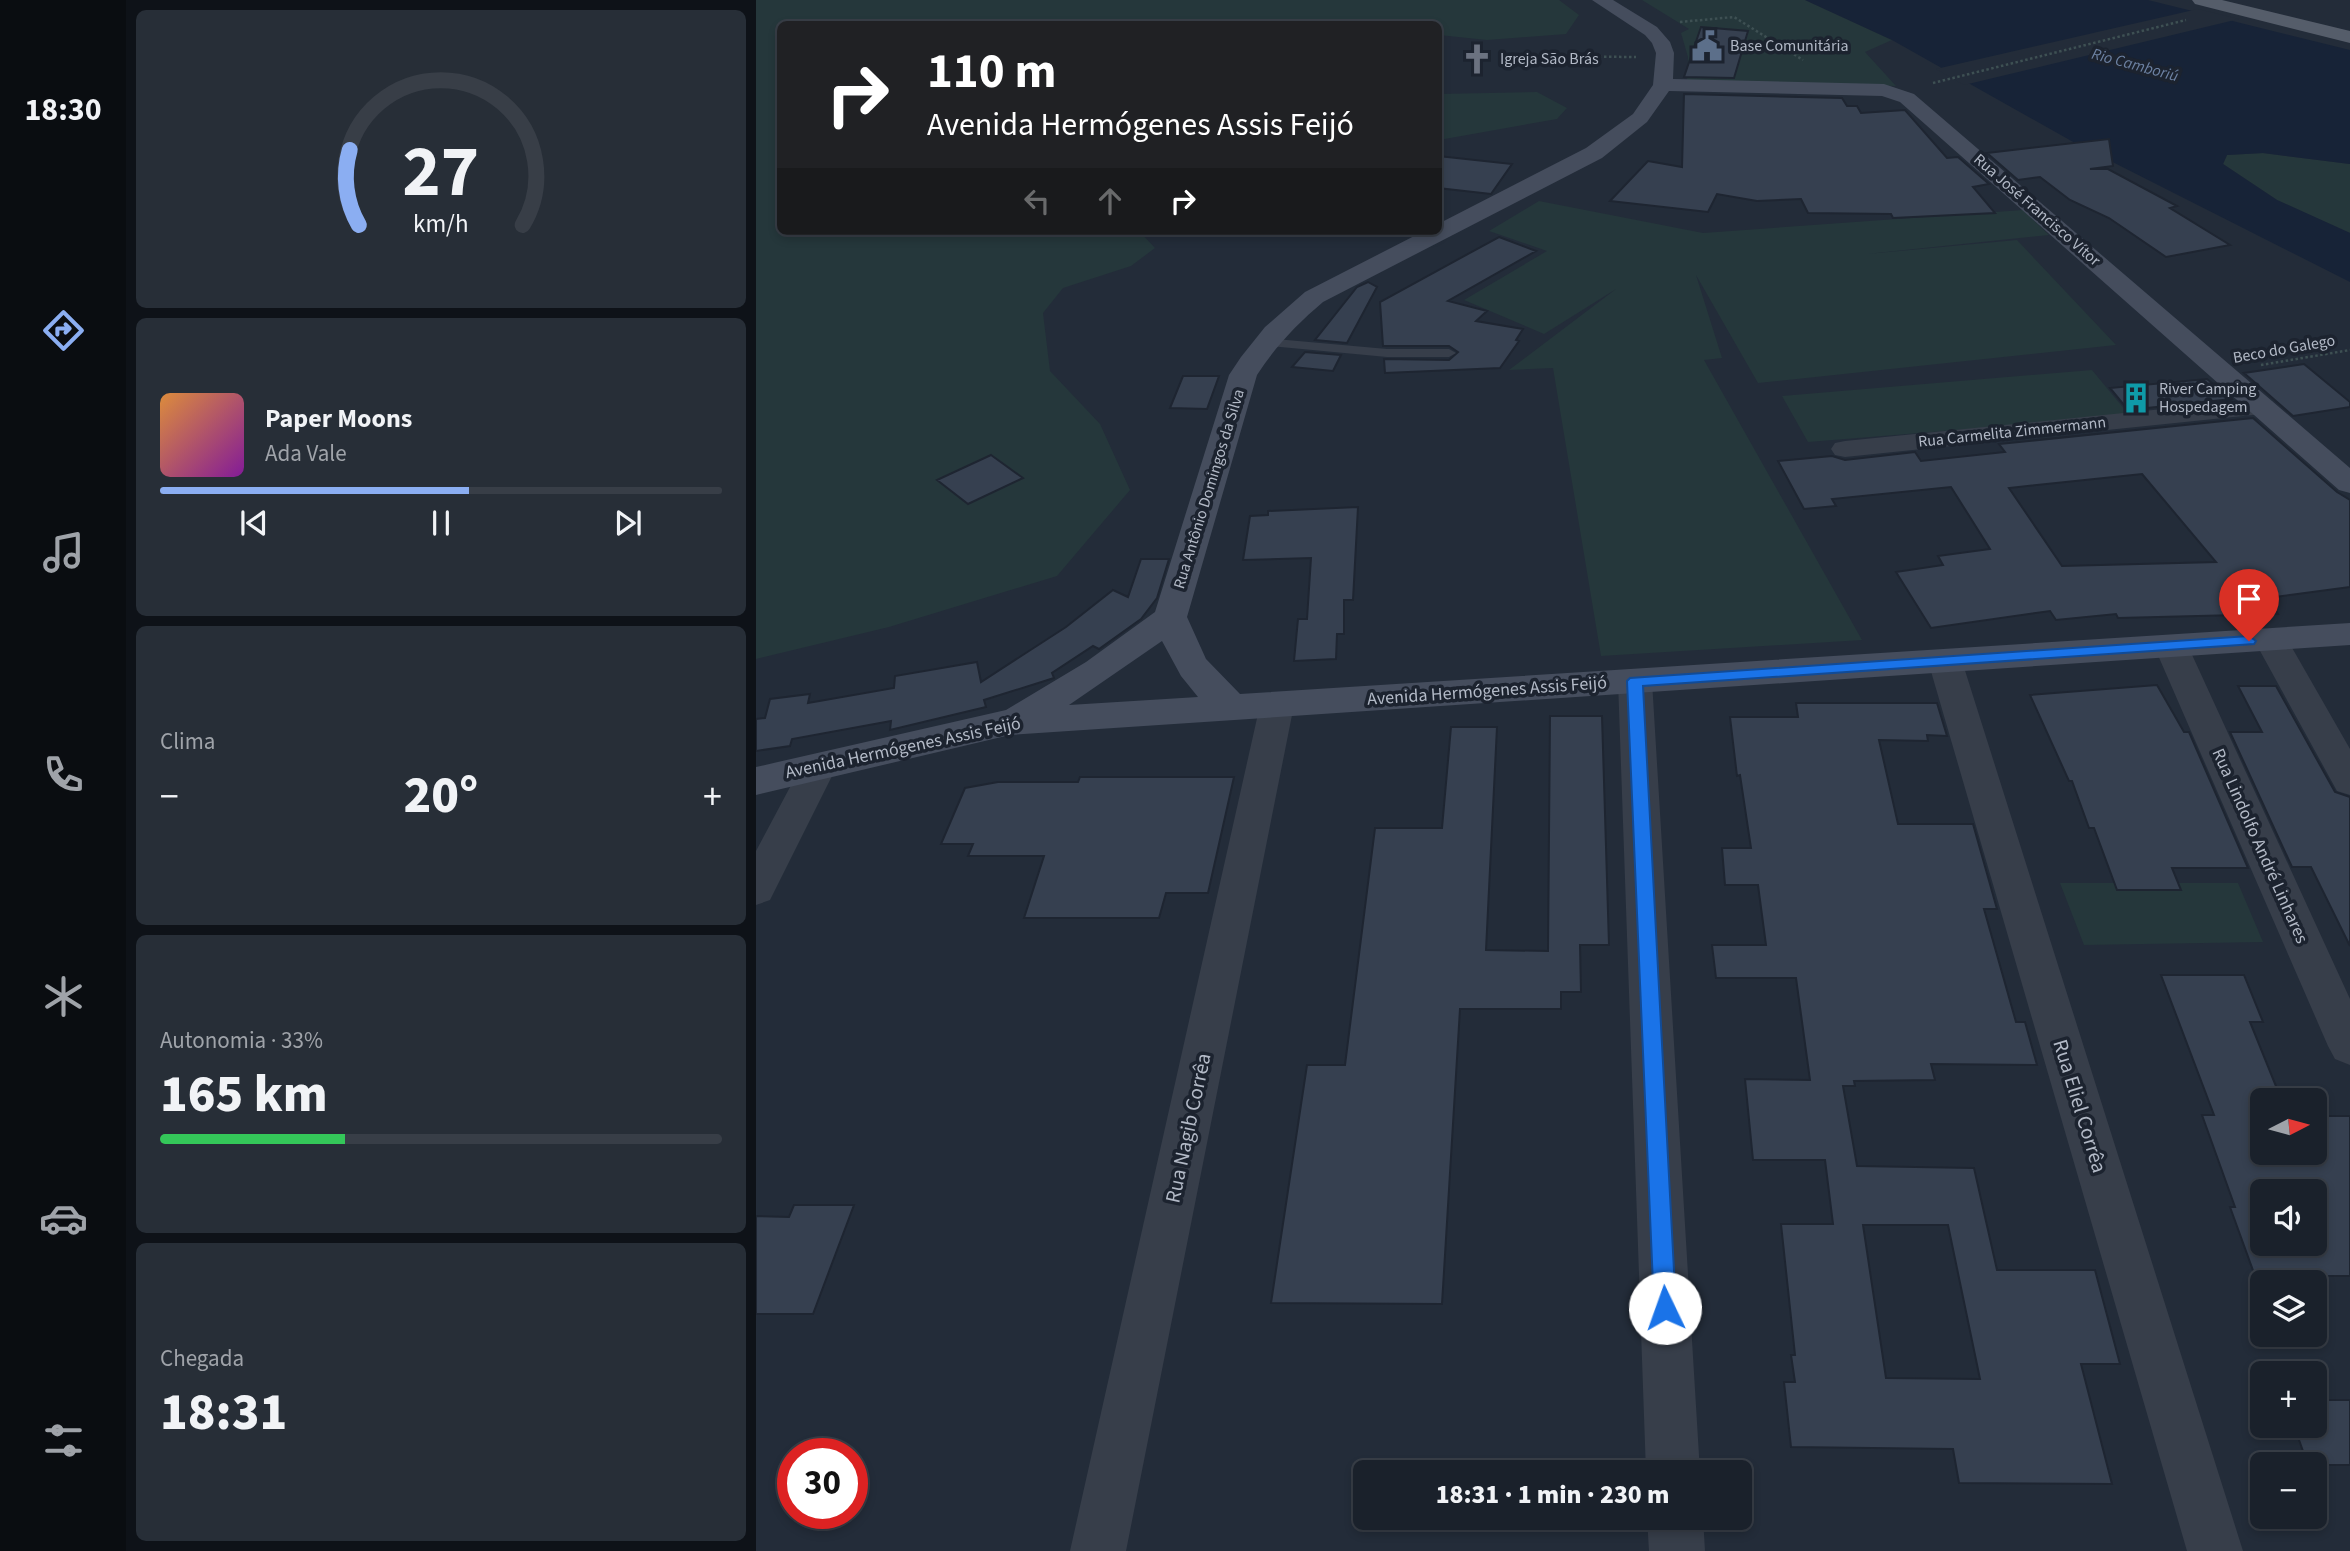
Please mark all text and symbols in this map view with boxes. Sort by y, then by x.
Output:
public building icon: Base Comunitária [1690,29,1724,63]
place label: Base Comunitária [1730,35,1848,57]
text: 110 m [927,37,1056,107]
church icon: Igreja São Brás [1460,42,1494,76]
water label: Rio Camboriú [2089,43,2181,87]
place label: Igreja São Brás [1500,48,1599,70]
icon: right [812,49,903,140]
text: 18:30 [24,87,102,133]
text: Avenida Hermógenes Assis Feijó [927,102,1354,148]
text: 27 [403,120,479,224]
street label: Rua José Francisco Vítor [1969,149,2105,272]
icon: left [1018,182,1056,220]
icon: ahead [1091,182,1129,220]
icon: right [1164,182,1202,220]
text: km/h [413,206,469,242]
icon: directions [39,306,88,355]
street label: Beco do Galego [2231,329,2337,369]
place label: River Camping Hospedagem [2159,378,2256,418]
building icon: River Camping Hospedagem [2119,381,2153,415]
street label: Rua Antônio Domingos da Silva [1168,386,1250,592]
text: Paper Moons [265,400,412,437]
street label: Rua Carmelita Zimmermann [1917,411,2107,453]
text: Ada Vale [265,437,347,470]
icon: previous [235,504,273,542]
icon: pause [422,504,460,542]
icon: next [609,504,647,542]
icon: music [39,528,88,577]
pin [2219,569,2279,641]
icon: arrive [2230,580,2268,618]
street label: Avenida Hermógenes Assis Feijó [1366,670,1608,712]
street label: Avenida Hermógenes Assis Feijó [783,711,1023,785]
text: Clima [160,725,215,758]
street label: Rua Lindolfo André Linhares [2206,744,2314,948]
icon: phone [39,750,88,799]
text: 20° [404,759,478,833]
text: − [160,770,179,824]
text: + [703,770,722,824]
icon: climate [39,972,88,1021]
text: Autonomia · 33% [160,1024,323,1057]
street label: Rua Eliel Corrêa [2045,1036,2115,1176]
street label: Rua Nagib Corrêa [1157,1050,1219,1206]
text: 165 km [160,1058,328,1132]
north arrow [2250,1088,2328,1166]
map controls [2250,1088,2327,1529]
button: sound [2250,1179,2327,1256]
icon: car [39,1194,88,1243]
button: layers [2250,1270,2327,1347]
position arrow [1628,1271,1702,1345]
text: Chegada [160,1342,244,1375]
button: + [2250,1361,2327,1438]
text: 18:31 [160,1376,287,1450]
icon: filters [39,1416,88,1465]
speed limit sign: 30 [777,1438,868,1529]
button: − [2250,1452,2327,1529]
text: 18:31 · 1 min · 230 m [1436,1476,1669,1513]

